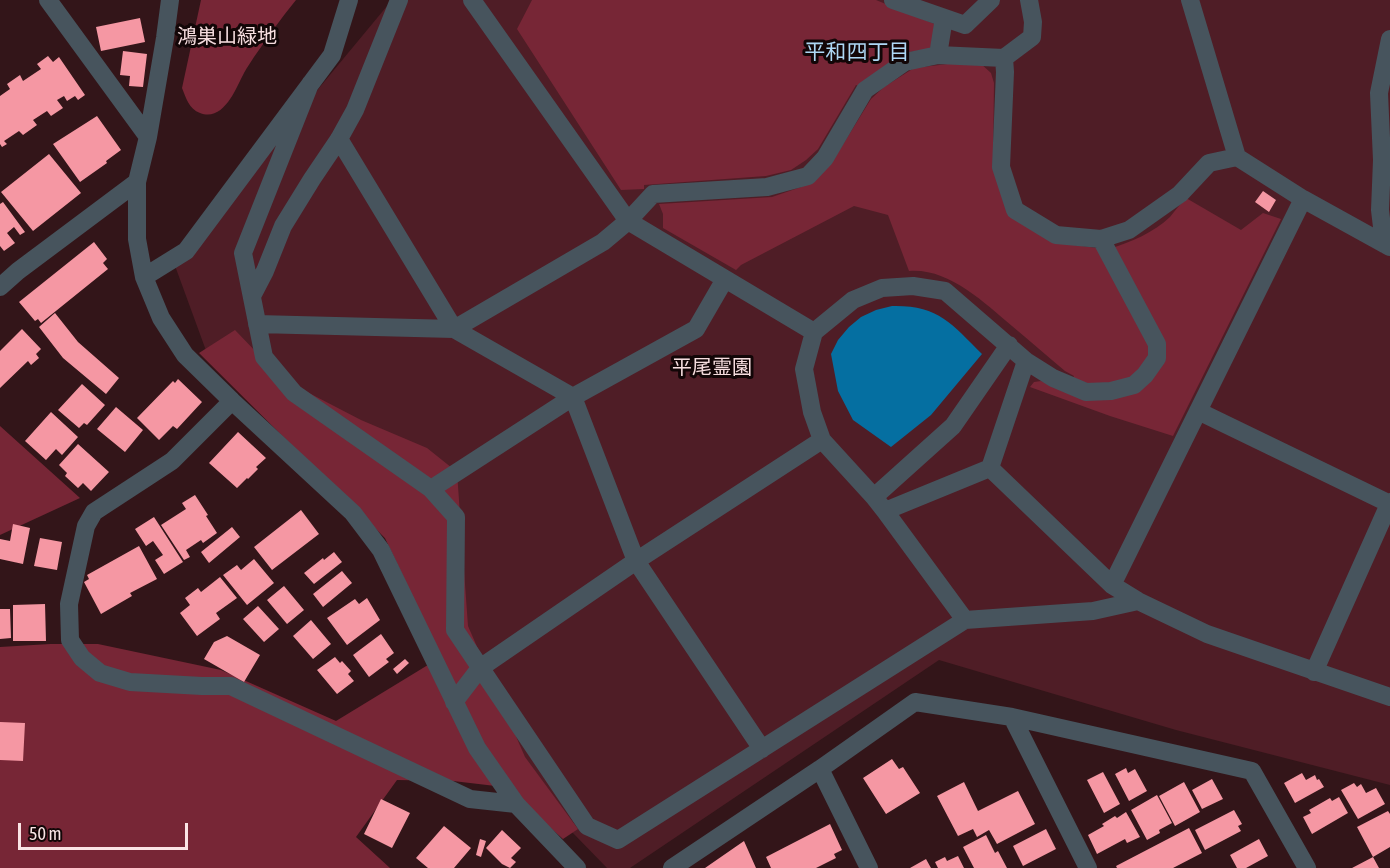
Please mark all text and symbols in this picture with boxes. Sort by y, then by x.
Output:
park label: 鴻巣山緑地 [177,25,277,49]
district label: 平和四丁目 [805,39,909,65]
park label: 平尾霊園 [672,356,752,380]
scale bar [21,811,190,849]
text: 50 m [29,823,61,844]

